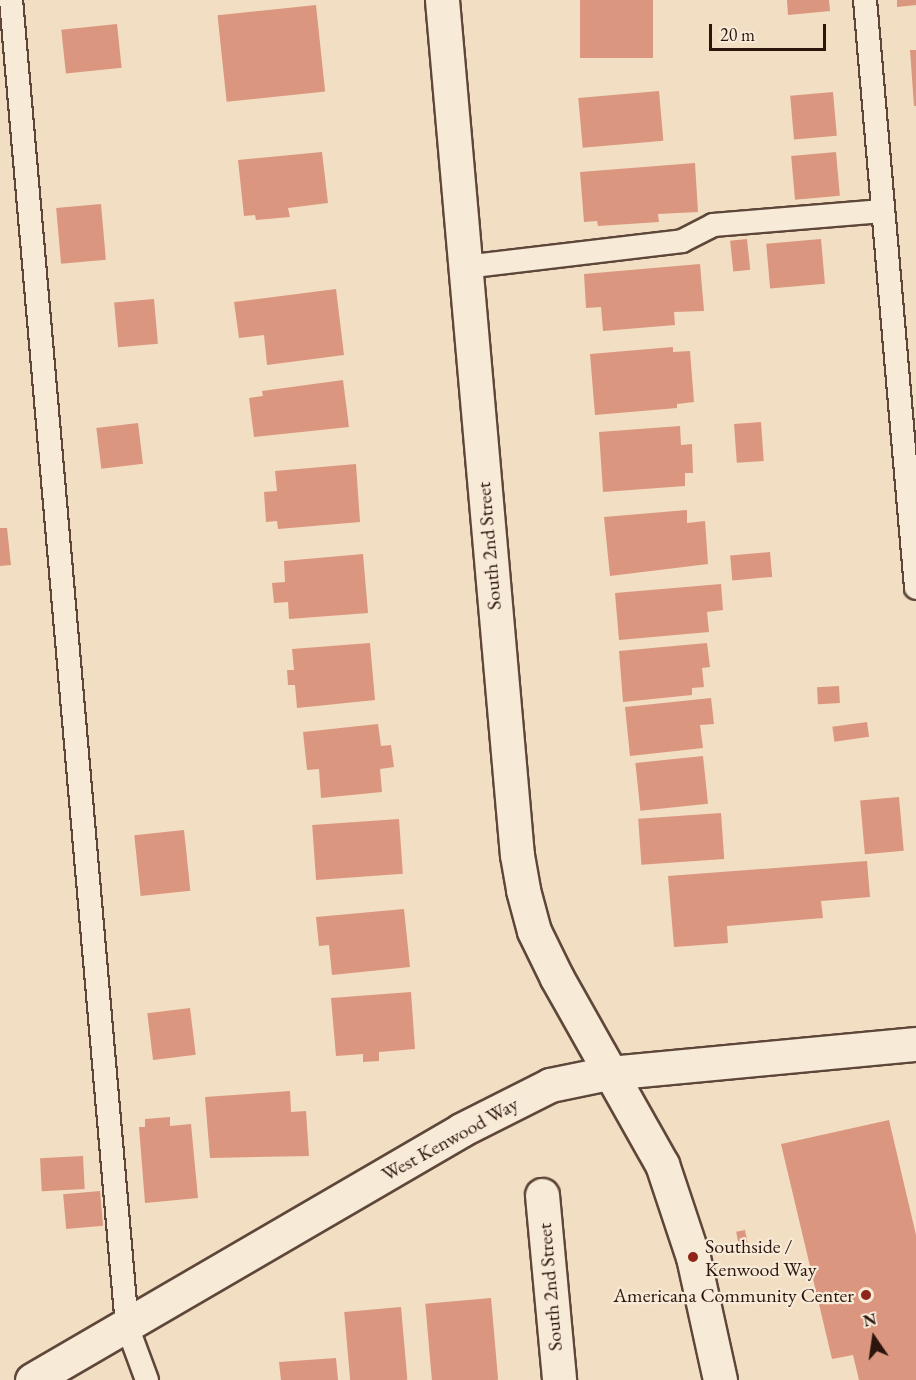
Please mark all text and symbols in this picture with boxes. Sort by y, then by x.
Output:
scale bar [712,12,829,50]
text: 20 m [720,23,755,46]
street label: South 2nd Street [471,481,507,611]
street label: West Kenwood Way [378,1092,522,1186]
street label: South 2nd Street [532,1222,568,1352]
place label: Southside / Kenwood Way [705,1234,816,1281]
marker: Southside / Kenwood Way [686,1250,700,1264]
place label: Americana Community Center [613,1283,854,1307]
marker: Americana Community Center [859,1288,873,1302]
north arrow [844,1308,904,1368]
text: N [861,1308,879,1332]

